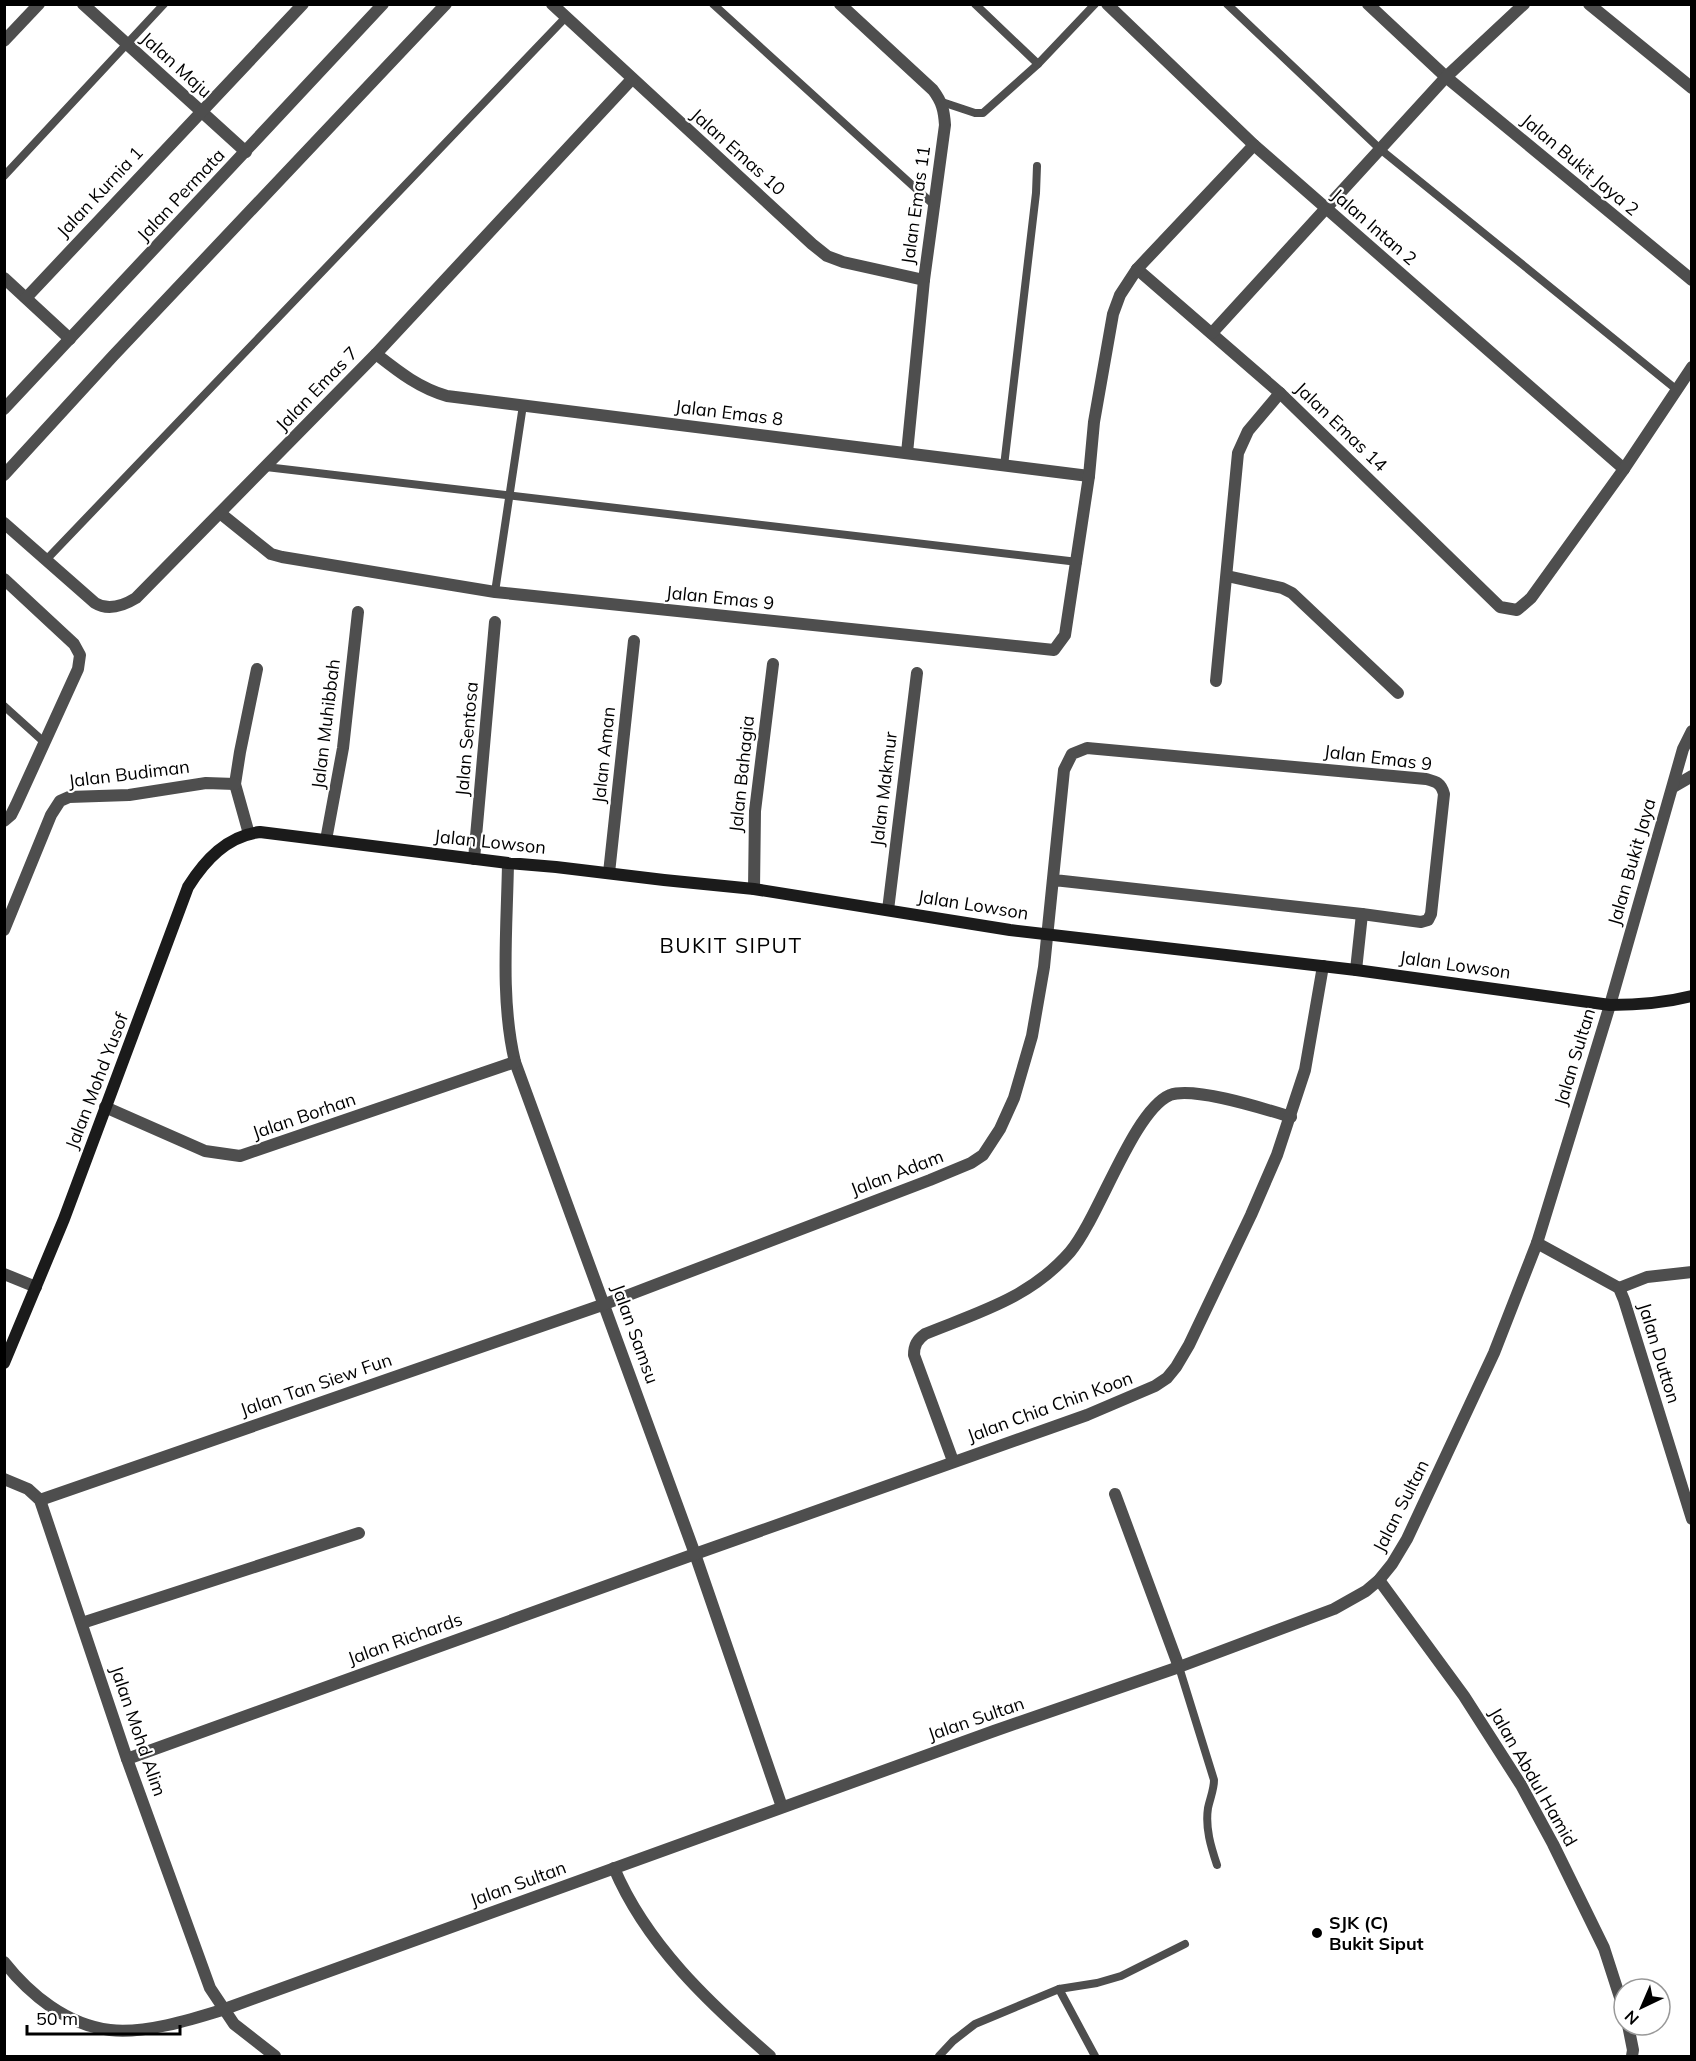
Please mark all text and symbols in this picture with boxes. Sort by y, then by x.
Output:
street label: Jalan Maju [136,27,217,103]
street label: Jalan Emas 10 [686,103,790,200]
street label: Jalan Bukit Jaya 2 [1517,109,1644,221]
street label: Jalan Kurnia 1 [52,141,148,242]
street label: Jalan Permata [132,144,229,246]
street label: Jalan Emas 11 [896,144,935,266]
street label: Jalan Intan 2 [1327,183,1422,270]
street label: Jalan Emas 7 [271,342,363,436]
street label: Jalan Emas 14 [1290,377,1392,477]
street label: Jalan Emas 8 [674,394,784,431]
street label: Jalan Emas 9 [665,580,775,615]
street label: Jalan Muhibbah [306,658,345,790]
street label: Jalan Sentosa [450,681,483,797]
street label: Jalan Aman [587,705,620,805]
street label: Jalan Bahagia [724,714,759,834]
street label: Jalan Makmur [865,730,902,848]
street label: Jalan Emas 9 [1323,739,1433,776]
street label: Jalan Budiman [67,755,191,792]
street label: Jalan Bukit Jaya [1602,796,1661,928]
street label: Jalan Lowson [433,824,547,859]
street label: Jalan Lowson [916,884,1030,925]
district label: BUKIT SIPUT [659,932,803,958]
street label: Jalan Lowson [1398,945,1512,984]
street label: Jalan Sultan [1549,1005,1600,1108]
street label: Jalan Mohd Yusof [60,1009,133,1152]
street label: Jalan Borhan [249,1087,359,1144]
street label: Jalan Adam [847,1144,947,1201]
street label: Jalan Samsu [607,1281,664,1387]
street label: Jalan Dutton [1633,1300,1686,1406]
street label: Jalan Tan Siew Fun [237,1348,395,1421]
street label: Jalan Chia Chin Koon [964,1366,1136,1447]
street label: Jalan Sultan [1367,1456,1434,1556]
street label: Jalan Richards [344,1607,465,1670]
street label: Jalan Mohd Alim [105,1663,172,1799]
street label: Jalan Sultan [925,1691,1027,1746]
street label: Jalan Abdul Hamid [1484,1703,1583,1850]
street label: Jalan Sultan [467,1856,569,1912]
place label: SJK (C) Bukit Siput [1329,1911,1424,1955]
marker: SJK (C) Bukit Siput [1310,1926,1324,1940]
north arrow [1612,1977,1672,2037]
scale bar [27,1998,180,2036]
text: N [1620,2006,1643,2029]
text: 50 m [36,2007,78,2030]

